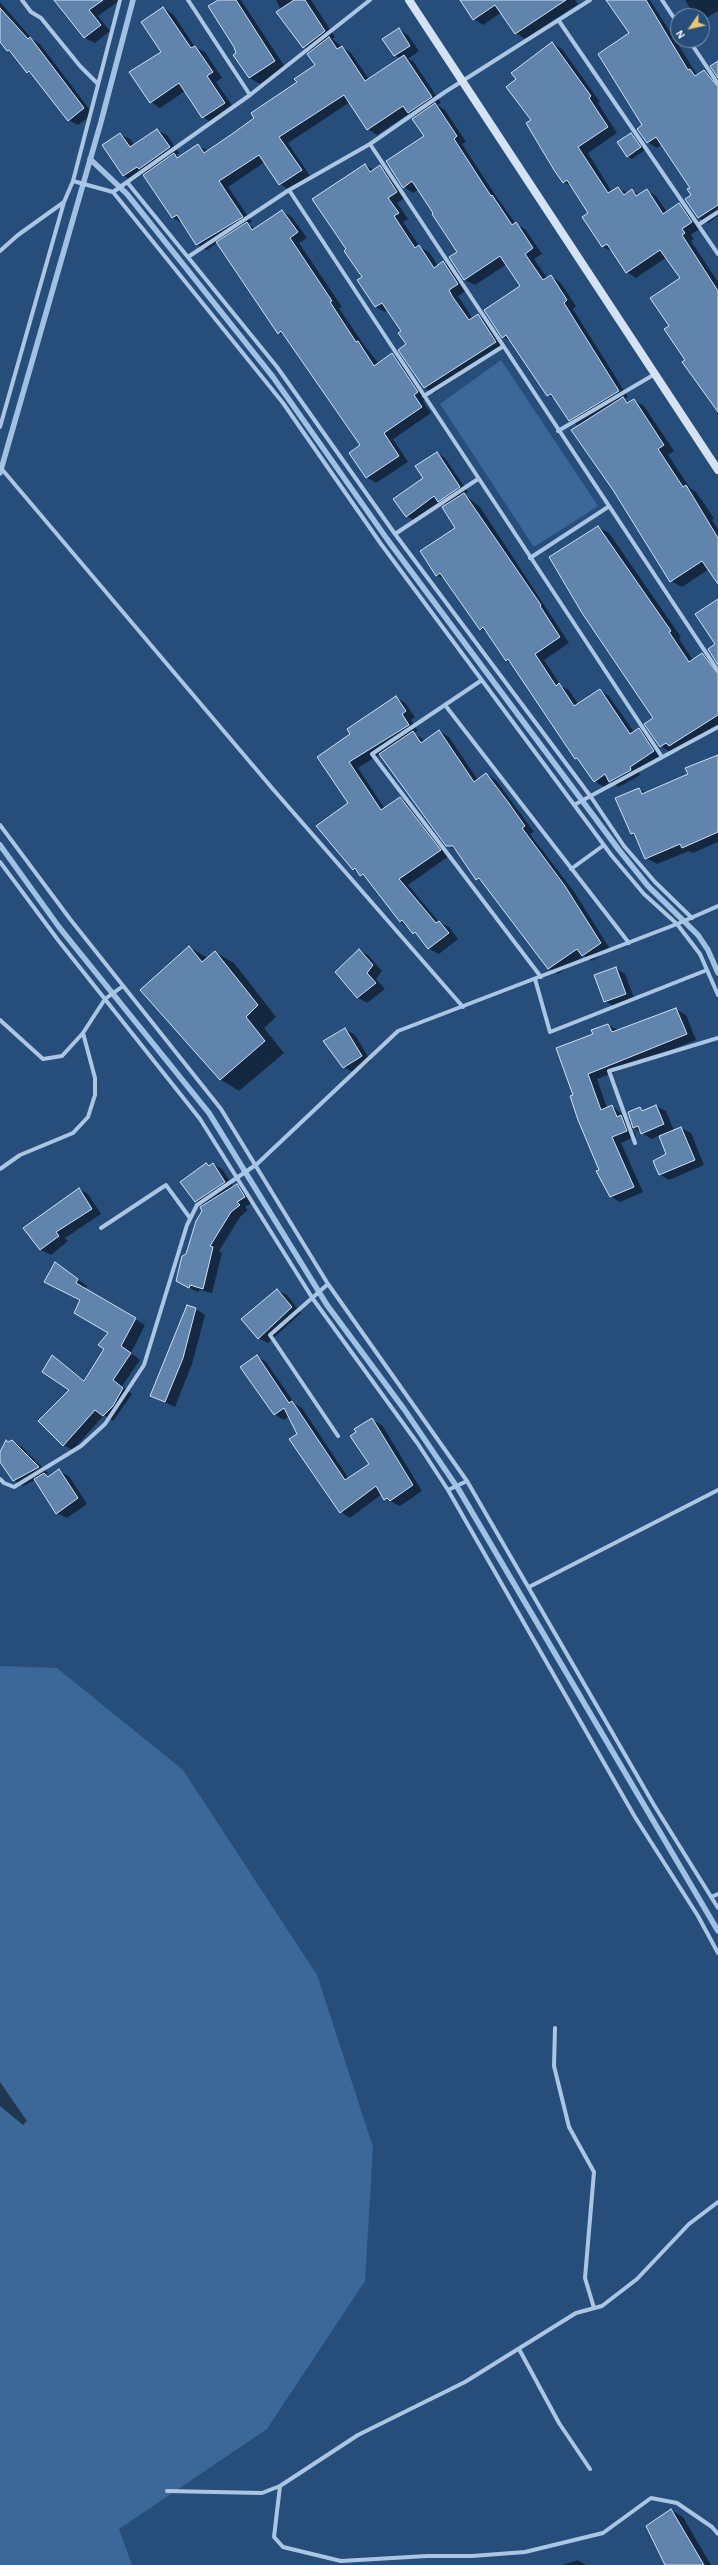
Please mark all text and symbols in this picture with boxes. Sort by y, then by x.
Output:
north arrow [670,8,710,48]
text: N [674,28,687,41]

